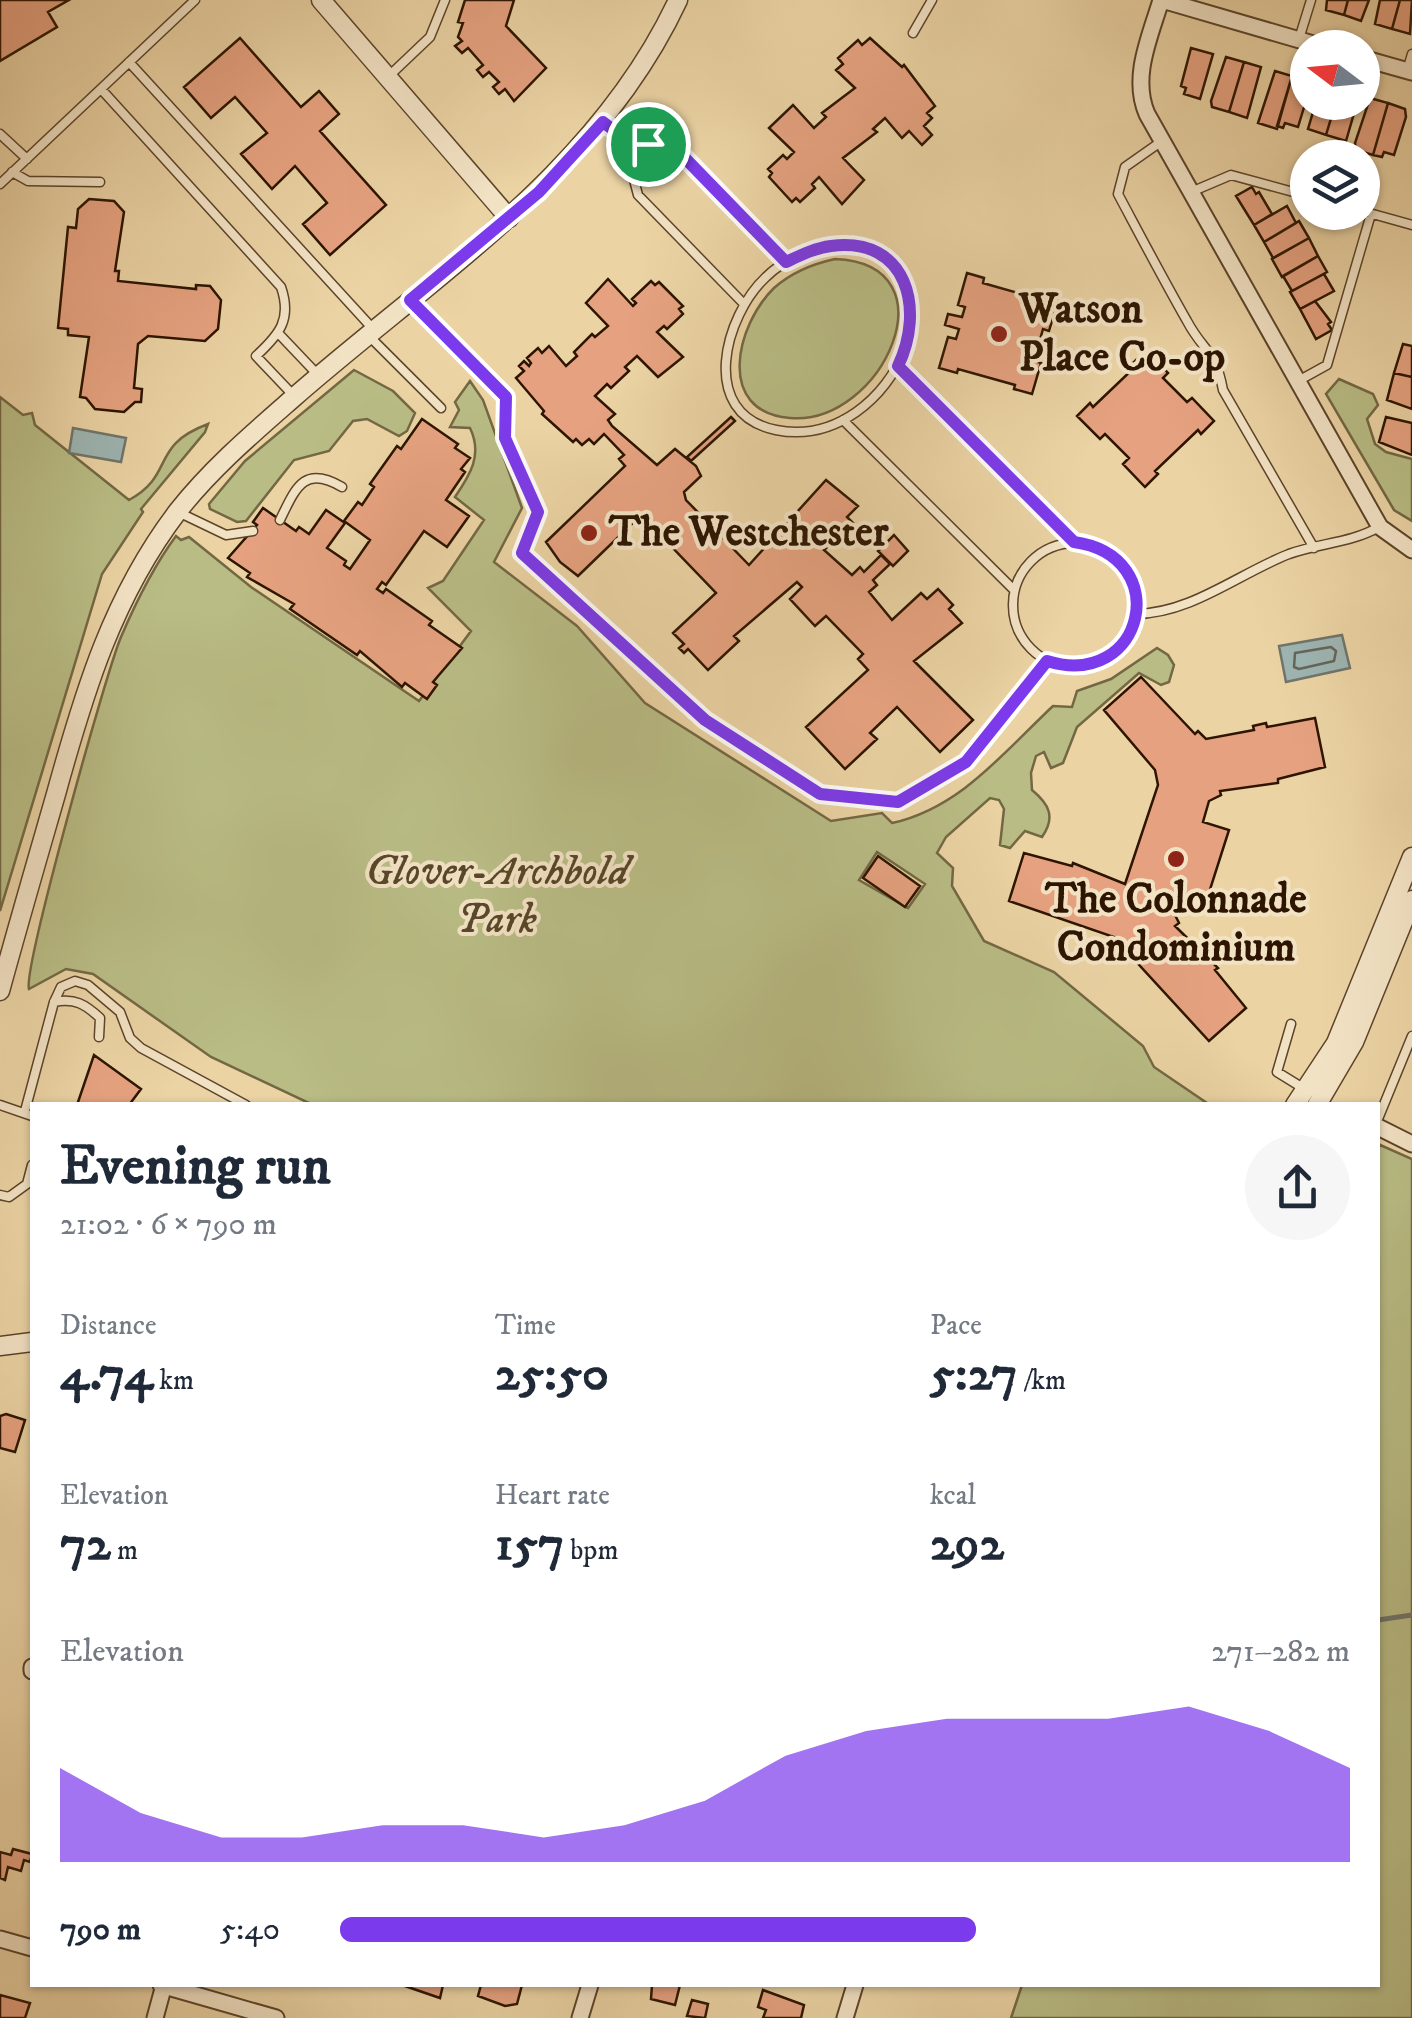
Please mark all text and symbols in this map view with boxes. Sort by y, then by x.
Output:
north arrow [1290,30,1380,120]
map controls [1290,30,1380,230]
pin [606,102,691,187]
icon: arrive [621,117,676,172]
button: layers [1290,140,1380,230]
place label: Watson Place Co-op [1018,284,1225,384]
marker: Watson Place Co-op [988,323,1010,345]
place label: The Westchester [608,507,889,559]
marker: The Westchester [578,522,600,544]
park label: Glover-Archbold Park [365,846,635,946]
marker: The Colonnade Condominium [1165,848,1187,870]
place label: The Colonnade Condominium [1044,874,1307,974]
text: Evening run [60,1133,331,1202]
button: share [1245,1135,1350,1240]
text: 21:02 · 6 × 790 m [60,1205,277,1245]
text: Distance [60,1308,156,1343]
text: Time [495,1308,556,1343]
text: Pace [930,1308,982,1343]
text: 4.74 [60,1343,153,1406]
text: 25:50 [495,1343,609,1406]
text: 5:27 [930,1343,1018,1406]
text: km [153,1363,194,1398]
text: /km [1018,1363,1066,1398]
text: Elevation [60,1478,168,1513]
text: Heart rate [495,1478,610,1513]
text: kcal [930,1478,976,1513]
text: 72 [60,1513,111,1576]
text: 157 [495,1513,564,1576]
text: 292 [930,1513,1004,1576]
text: m [111,1533,138,1568]
text: bpm [564,1533,618,1568]
text: Elevation [60,1632,184,1672]
text: 271–282 m [1211,1632,1350,1672]
text: 790 m [60,1910,141,1950]
text: 5:40 [220,1910,280,1950]

